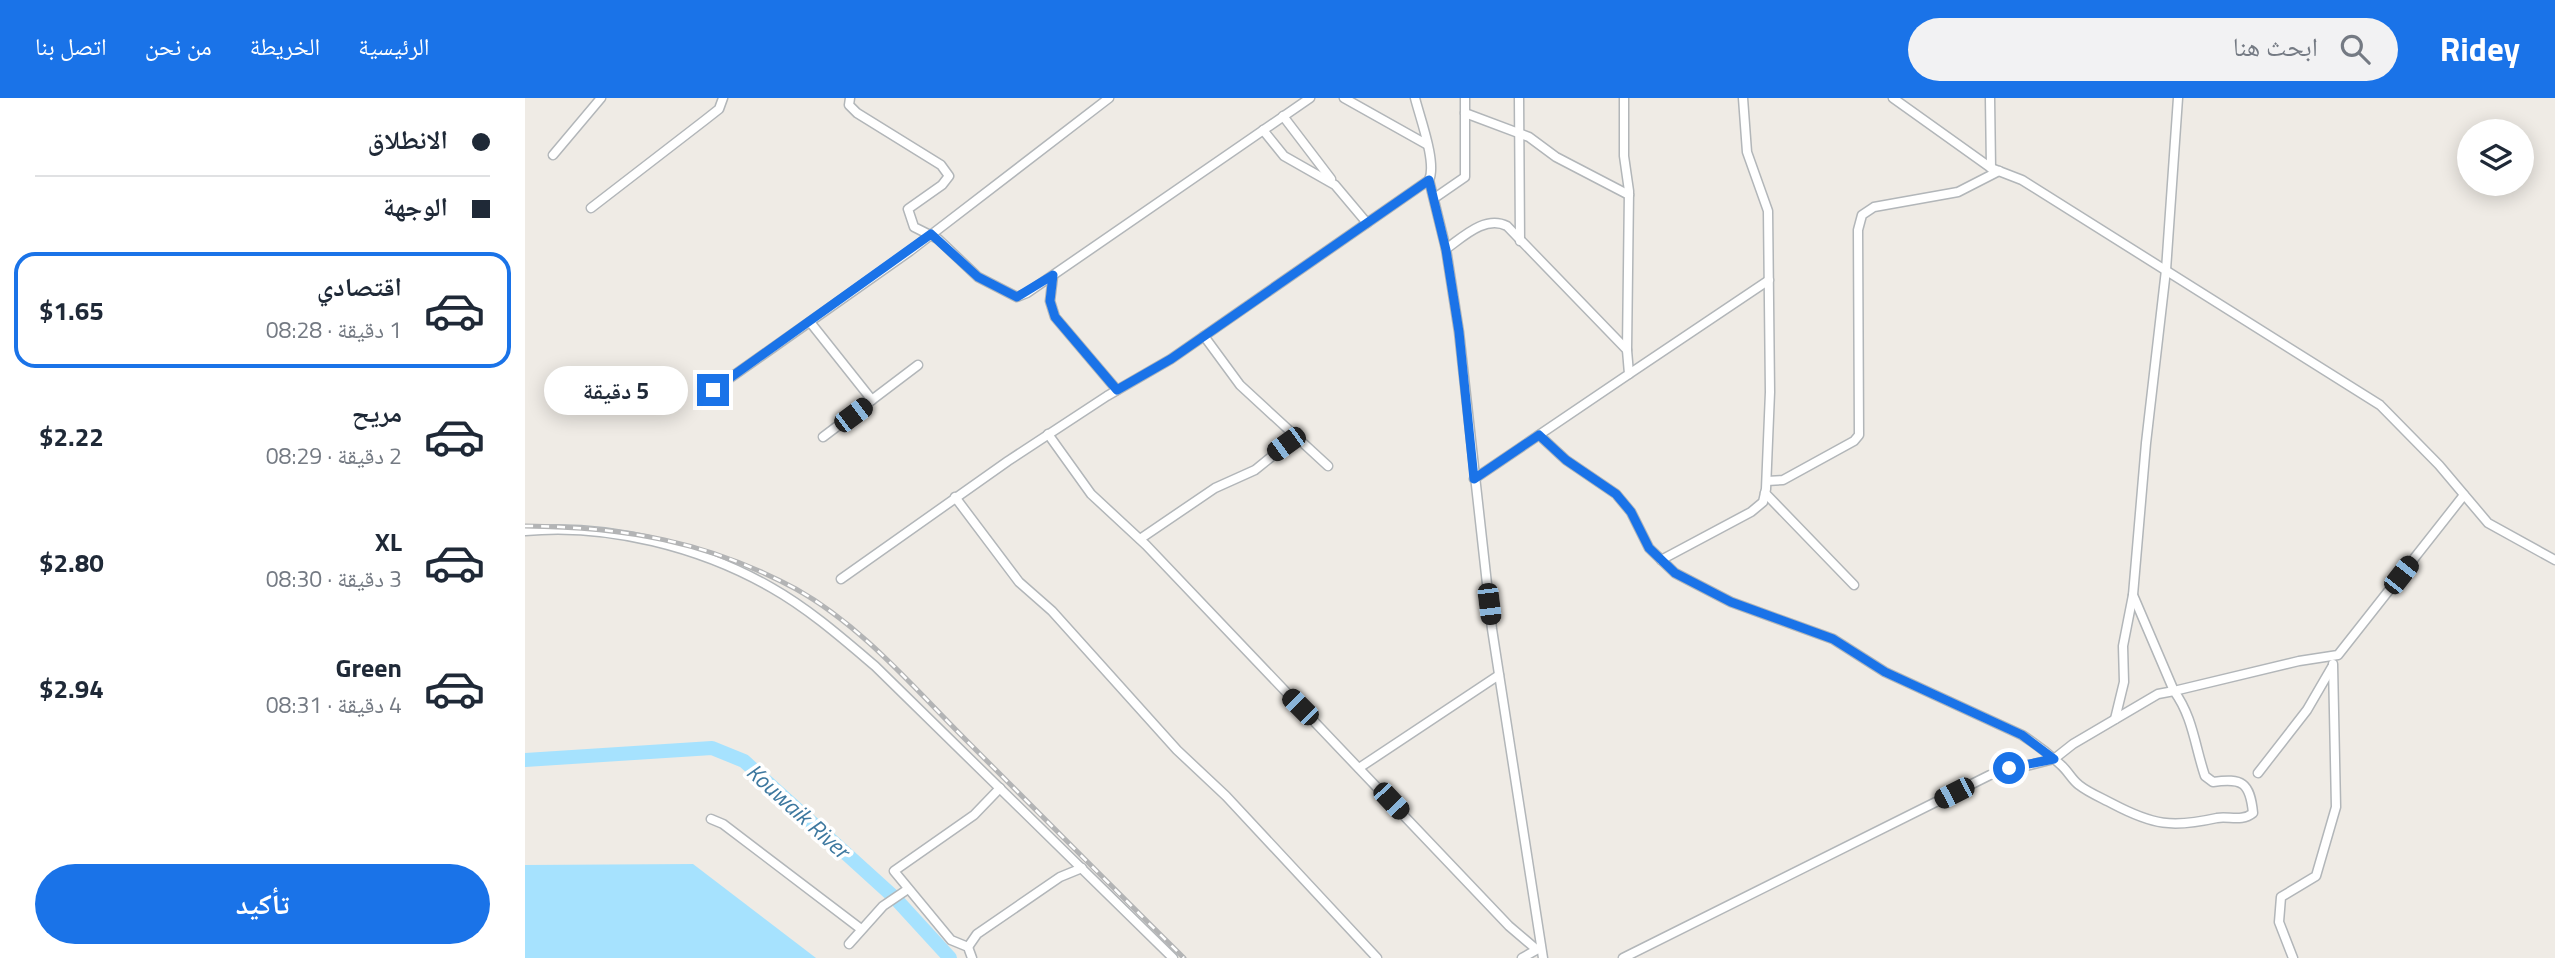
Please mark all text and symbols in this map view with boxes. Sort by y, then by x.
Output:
search box [1908,18,2398,81]
text: Ridey [2440,24,2520,74]
text: ابحث هنا [2233,27,2318,66]
text: اتصل بنا [35,28,107,64]
text: من نحن [145,28,212,64]
text: الخريطة [250,28,320,64]
text: الرئيسية [358,28,429,64]
icon: search [2336,30,2374,68]
map controls [2457,119,2534,196]
button: layers [2457,119,2534,196]
text: الانطلاق [368,120,448,159]
text: الوجهة [383,187,448,226]
text: اقتصادي [317,267,402,306]
icon: car [423,279,486,342]
text: $1.65 [39,291,104,330]
text: 1 دقيقة · 08:28 [266,312,402,347]
callout: 5 دقيقة [545,366,689,414]
text: 5 دقيقة [583,373,649,408]
route end [697,374,729,406]
text: مريح [352,393,402,432]
car [830,394,877,436]
icon: car [423,405,486,468]
text: $2.22 [39,417,104,456]
car [1263,423,1310,465]
text: 2 دقيقة · 08:29 [266,438,402,473]
text: XL [375,522,402,561]
icon: car [423,531,486,594]
text: $2.80 [39,543,104,582]
car [2380,552,2423,598]
text: 3 دقيقة · 08:30 [266,561,402,596]
car [1477,582,1502,626]
text: Green [336,648,402,687]
icon: car [423,657,486,720]
text: $2.94 [39,669,104,708]
car [1278,685,1323,729]
text: 4 دقيقة · 08:31 [266,687,402,722]
route start [1993,752,2025,784]
water label: Kouwaik River [739,755,860,868]
car [1931,774,1978,812]
car [1369,778,1414,824]
button: تأكيد [35,864,490,944]

